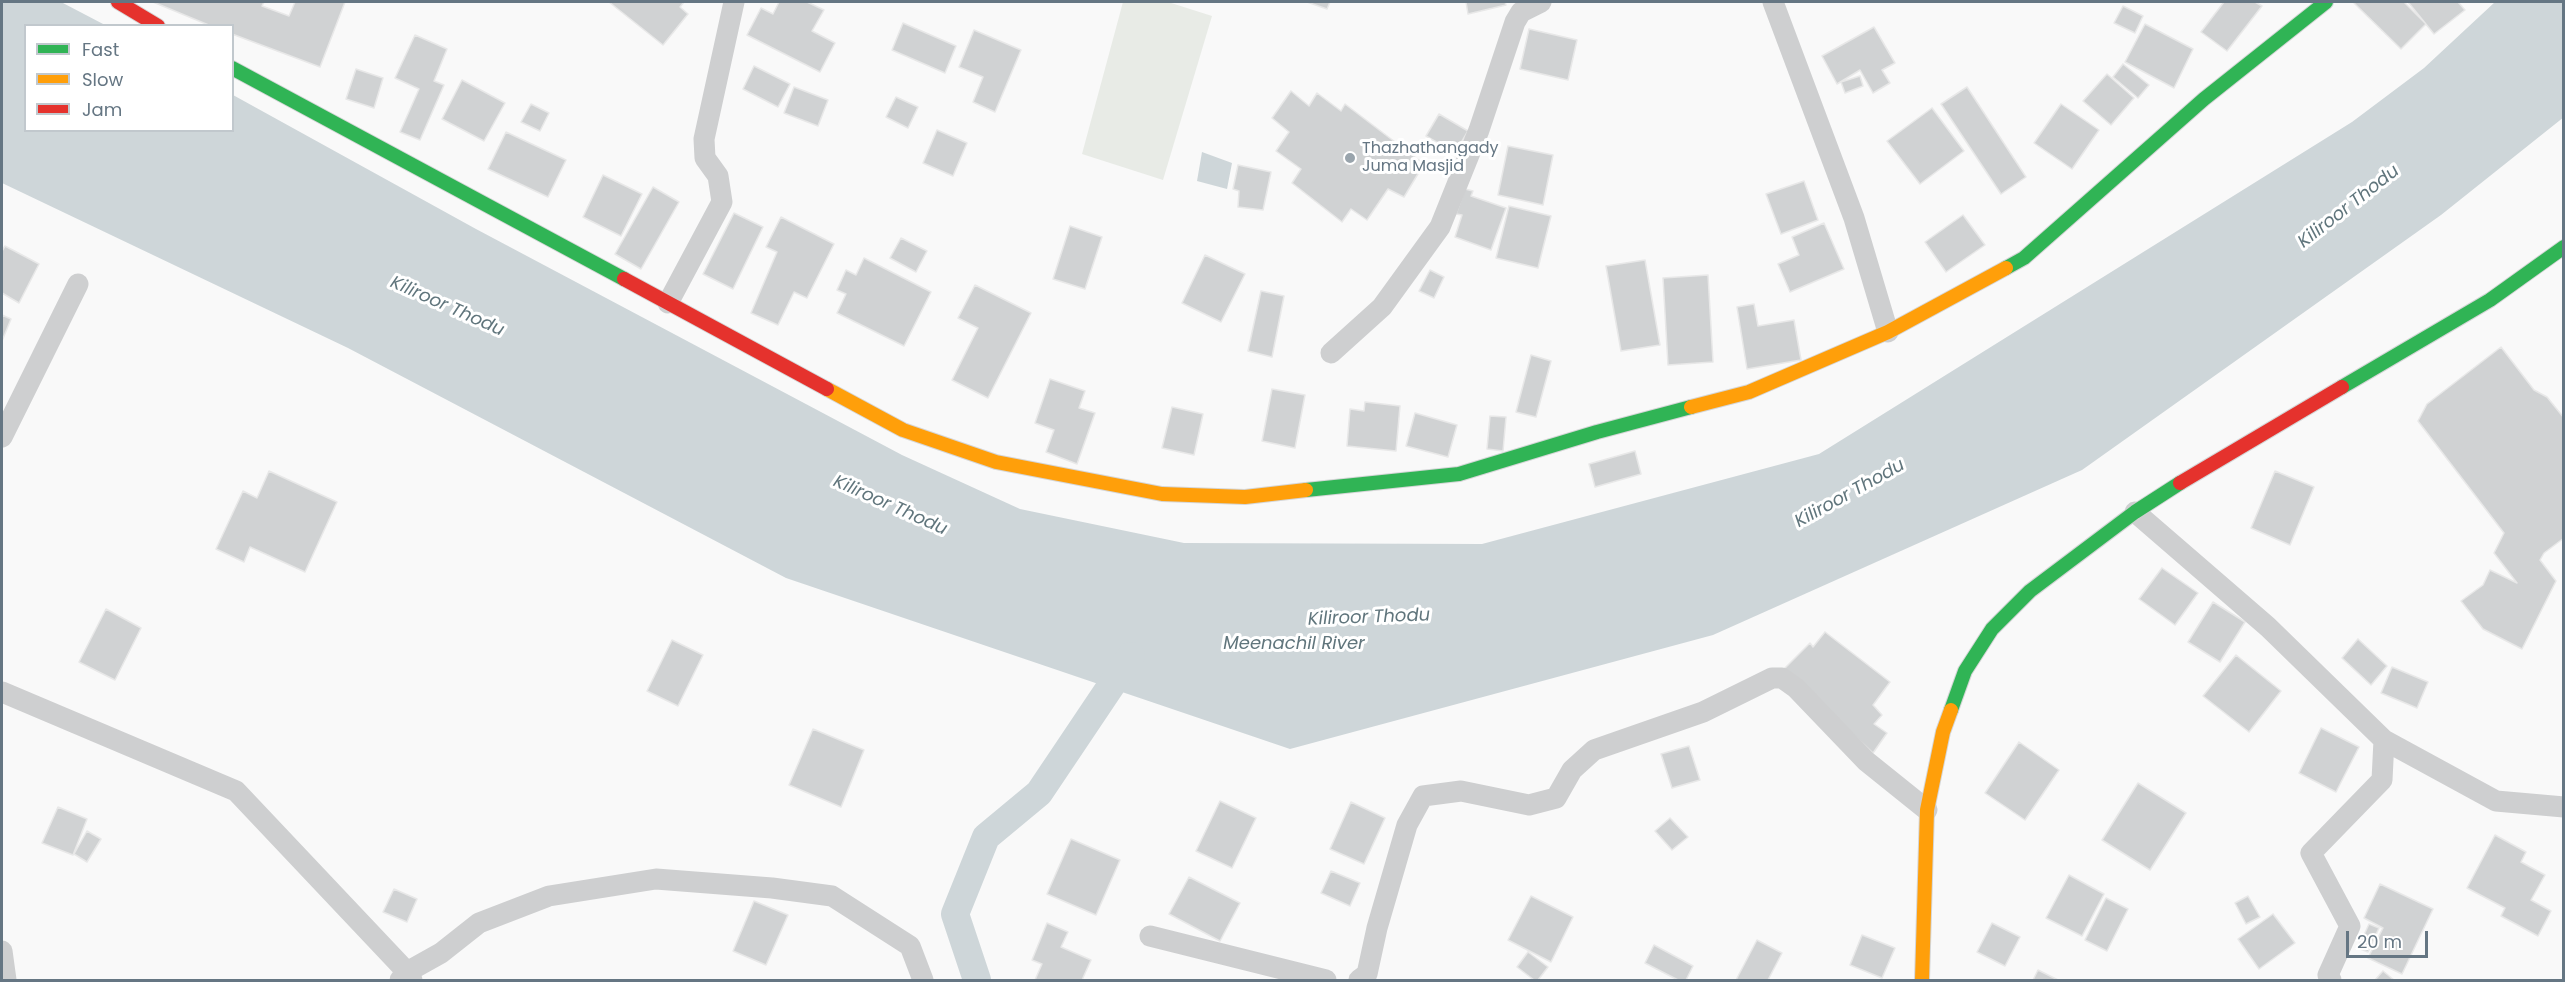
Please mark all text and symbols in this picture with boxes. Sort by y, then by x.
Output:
legend [24,24,234,132]
text: Fast [82,37,119,62]
text: Slow [82,67,123,92]
text: Jam [82,97,122,122]
place label: Thazhathangady Juma Masjid [1362,139,1499,177]
marker: Thazhathangady Juma Masjid [1343,151,1357,165]
water label: Kiliroor Thodu [2294,161,2404,253]
water label: Kiliroor Thodu [387,272,507,342]
water label: Kiliroor Thodu [1791,455,1909,533]
water label: Kiliroor Thodu [830,471,950,541]
water label: Kiliroor Thodu [1307,605,1431,631]
water label: Meenachil River [1223,633,1365,655]
scale bar [2349,919,2432,957]
text: 20 m [2357,929,2402,954]

